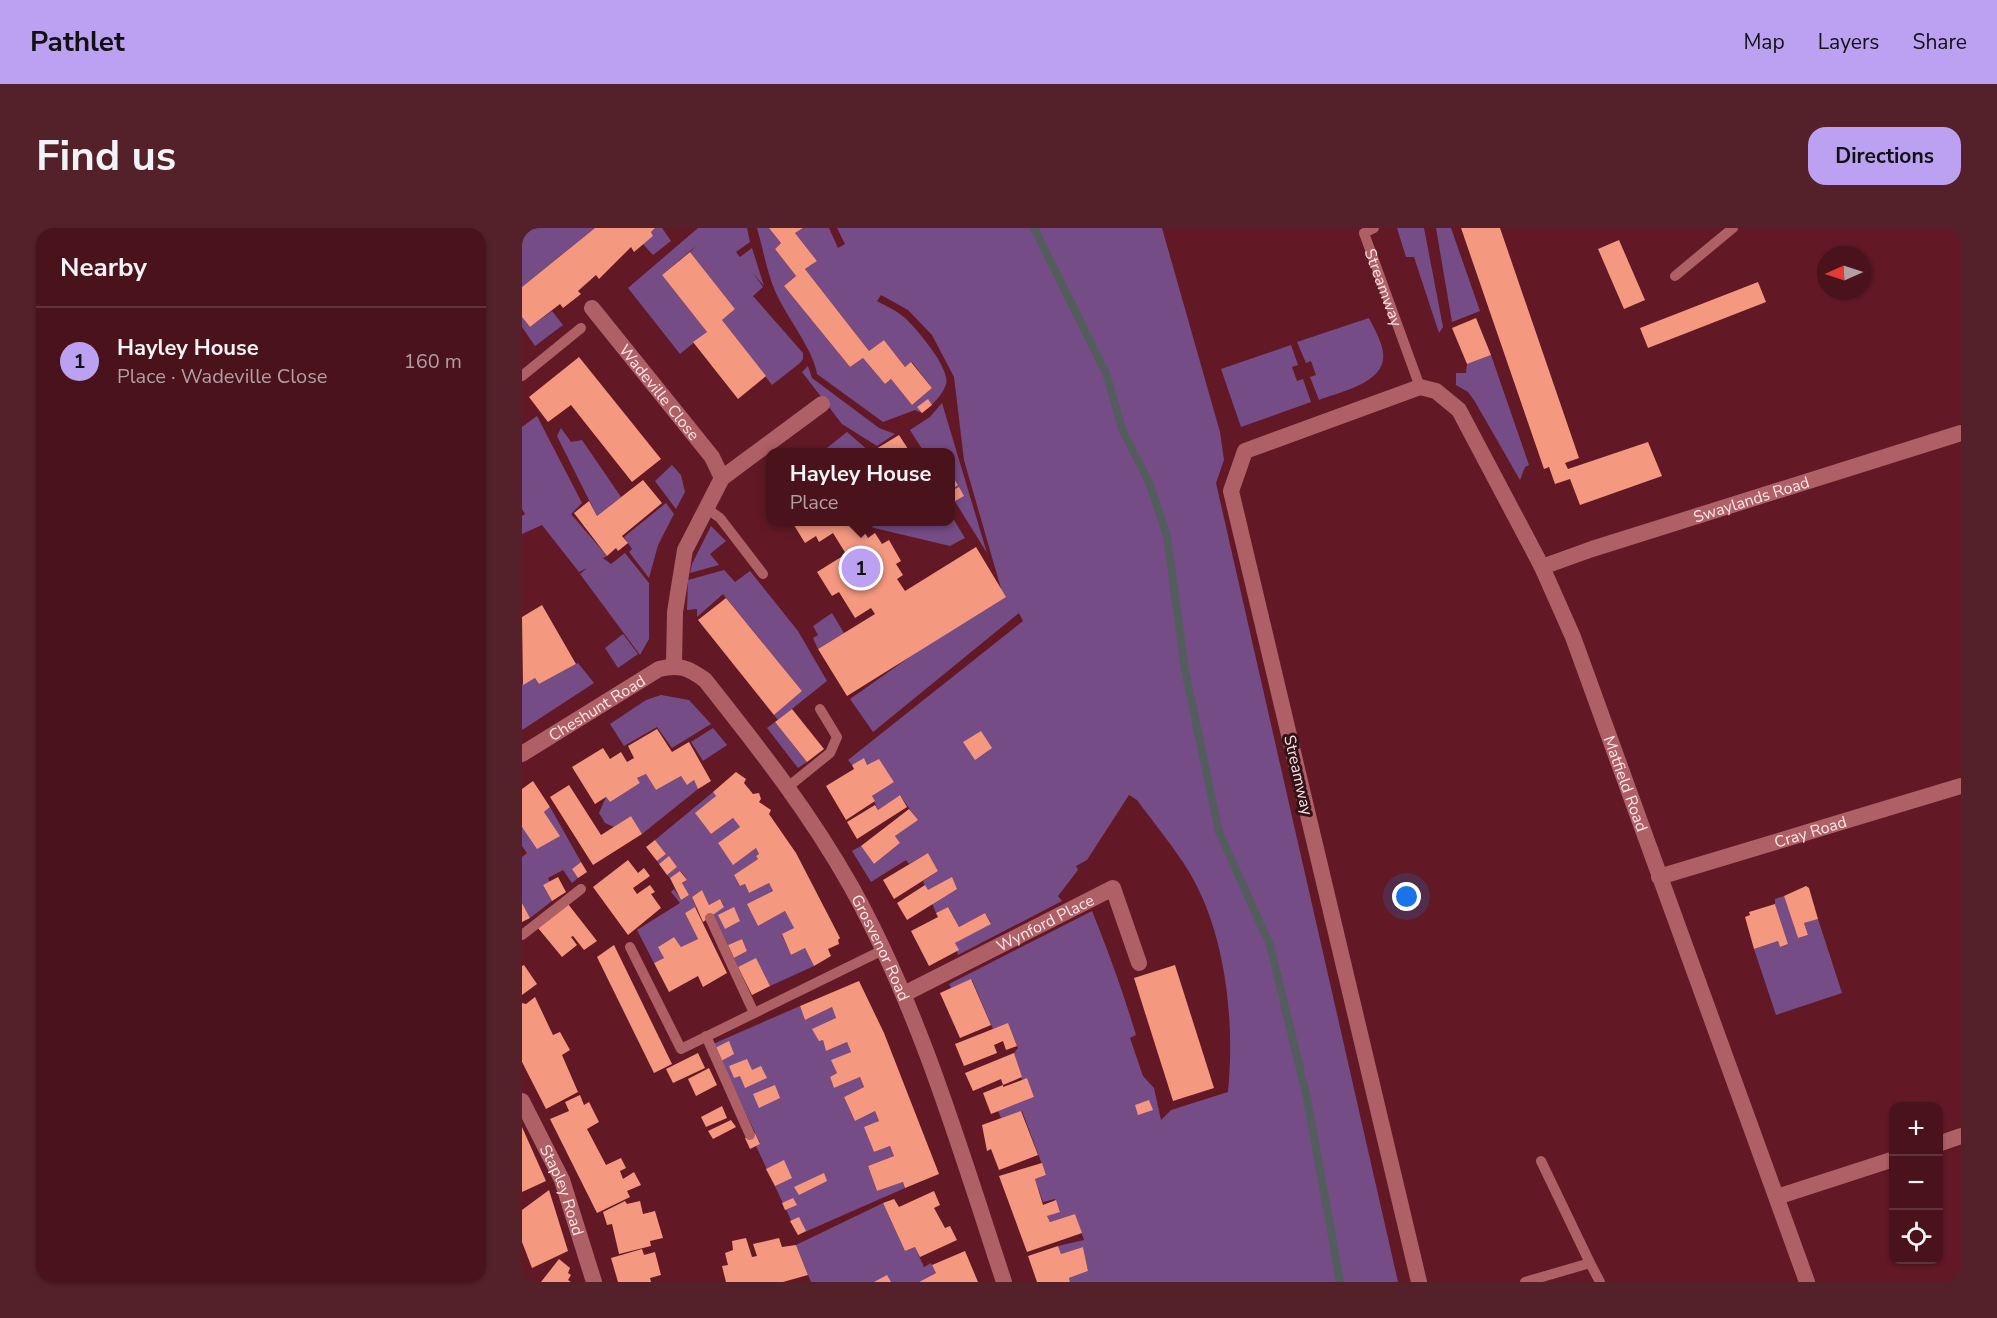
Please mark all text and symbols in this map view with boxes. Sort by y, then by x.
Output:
text: Pathlet [30,23,125,61]
text: Map [1743,28,1785,56]
text: Layers [1818,28,1879,56]
text: Share [1912,28,1967,56]
button: Directions [1808,127,1961,185]
text: Find us [36,128,176,185]
street label: Streamway [1359,246,1407,331]
north arrow [1817,246,1871,300]
text: Nearby [60,250,147,285]
text: Hayley House [117,333,259,363]
street label: Wadeville Close [614,340,704,445]
text: 1 [74,348,86,375]
text: 160 m [404,348,462,375]
text: Place · Wadeville Close [117,363,328,390]
popup [766,448,955,526]
text: Hayley House [790,459,931,489]
street label: Swaylands Road [1691,471,1812,528]
text: Place [790,489,839,516]
pin: 1 [842,546,880,590]
street label: Cheshunt Road [545,670,650,747]
street label: Streamway [1278,733,1318,818]
street label: Matfield Road [1598,733,1653,835]
street label: Cray Road [1772,811,1849,854]
your location [1392,882,1421,911]
street label: Wynford Place [993,889,1098,957]
street label: Grosvenor Road [846,891,915,1004]
map controls [1889,1102,1943,1264]
button: + [1889,1102,1943,1156]
street label: Stapley Road [534,1141,589,1238]
button: − [1889,1156,1943,1210]
button: locate [1889,1210,1943,1264]

